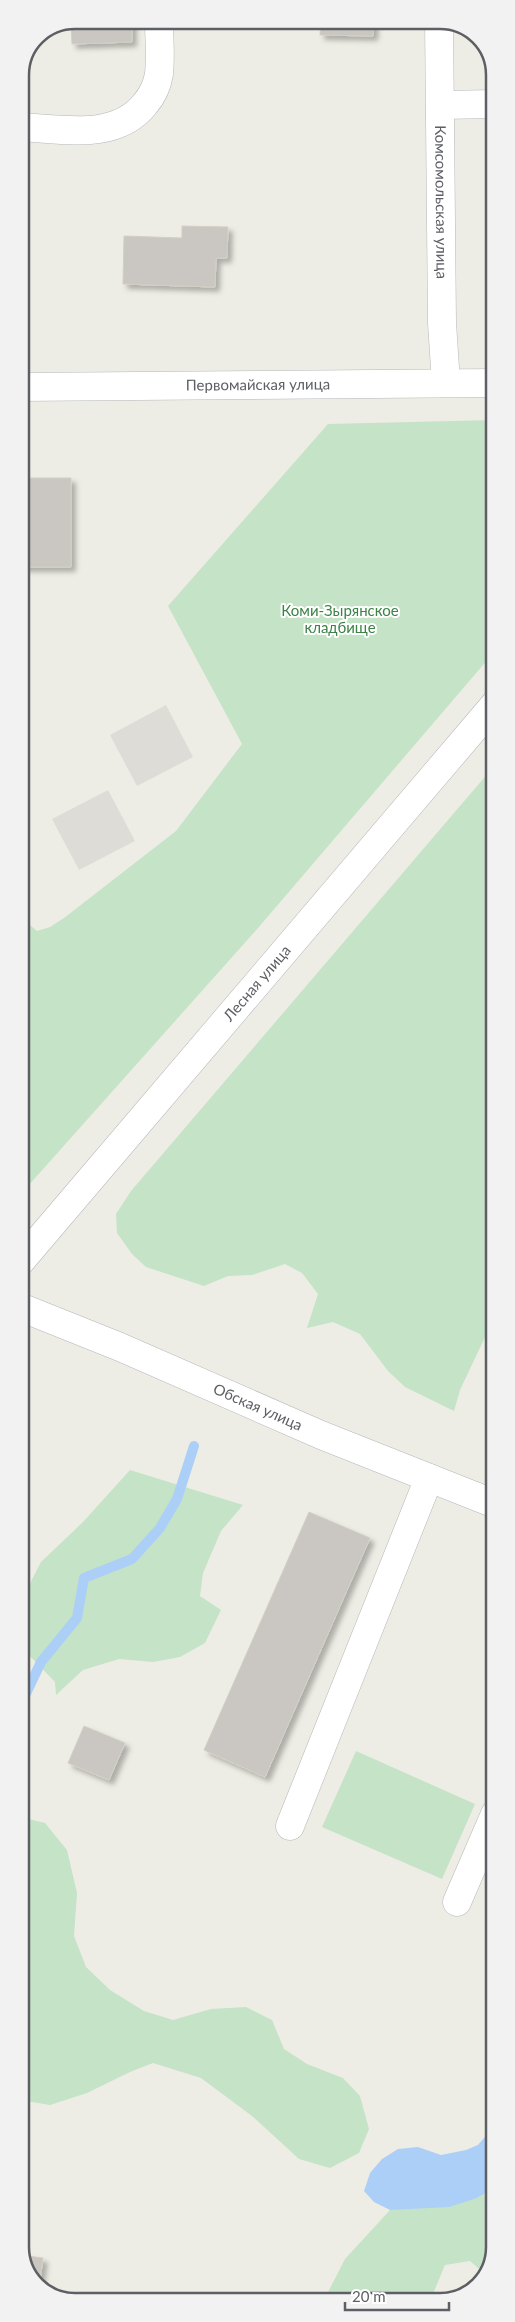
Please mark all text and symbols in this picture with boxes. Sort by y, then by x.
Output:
street label: Комсомольская улица [432,125,452,279]
street label: Первомайская улица [186,374,330,394]
park label: Коми-Зырянское кладбище [281,601,399,636]
street label: Лесная улица [219,941,294,1025]
street label: Обская улица [211,1379,305,1434]
scale bar [345,2280,449,2312]
text: 20 m [352,2287,386,2305]

